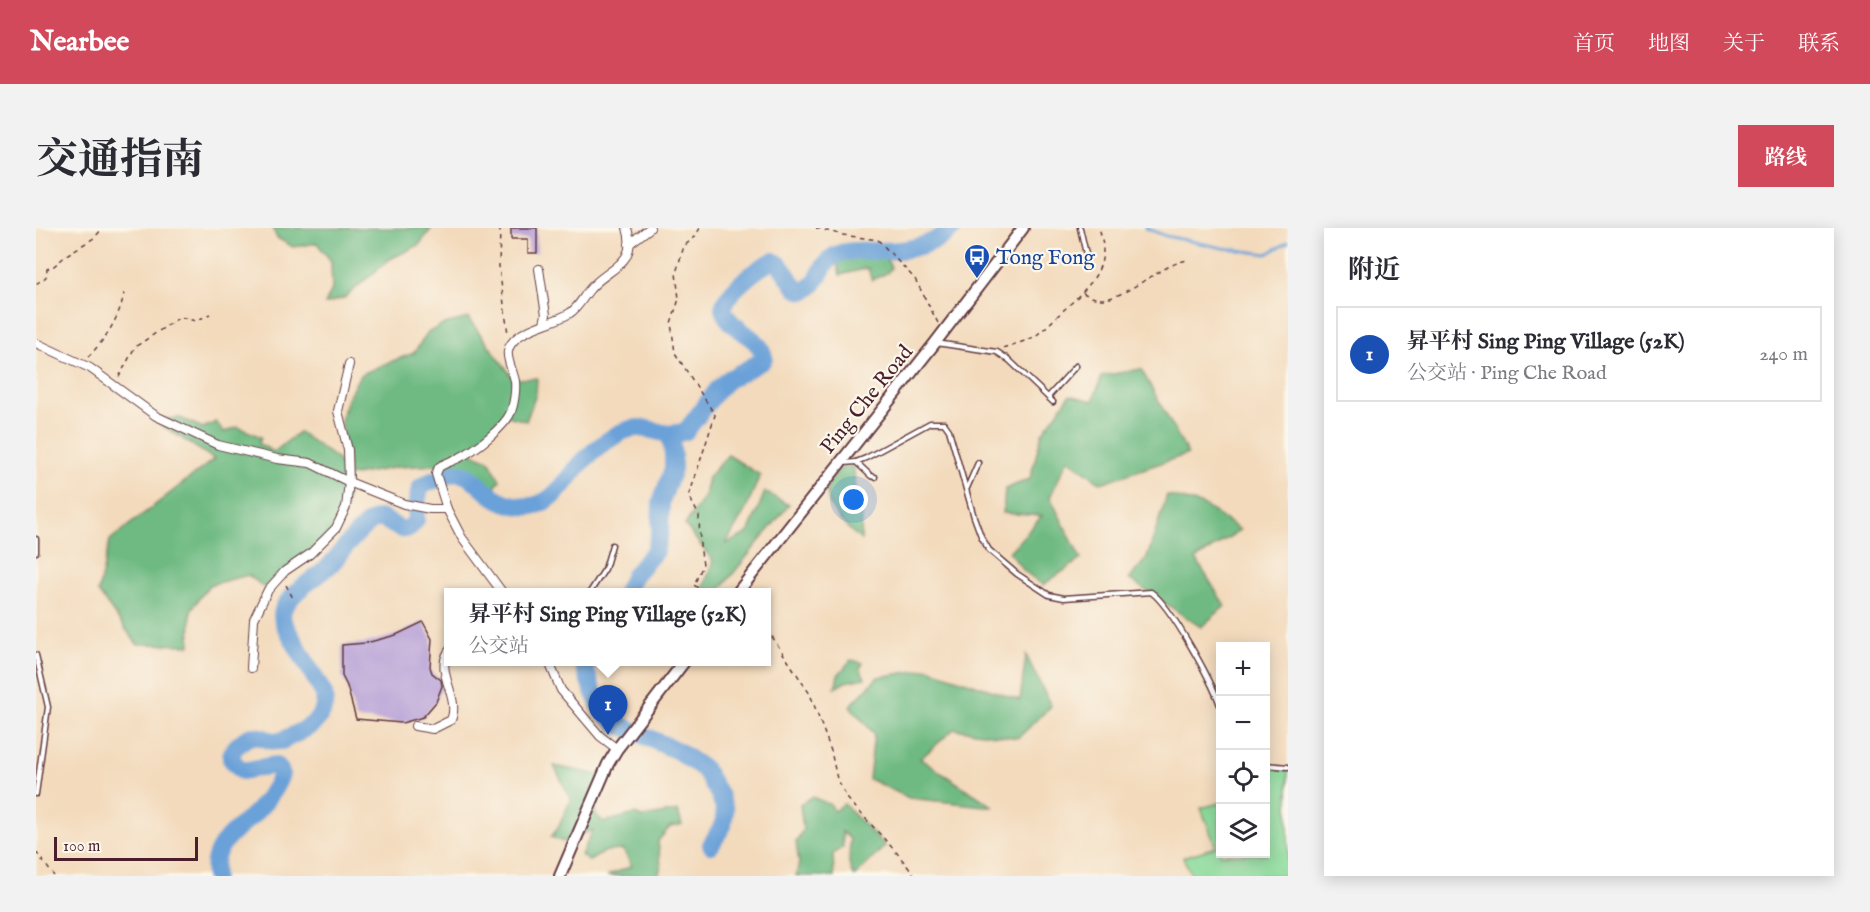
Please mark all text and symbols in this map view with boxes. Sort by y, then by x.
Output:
text: Nearbee [30,25,129,60]
text: 首页 [1573,31,1615,58]
text: 地图 [1648,31,1690,58]
text: 关于 [1723,31,1765,58]
text: 联系 [1798,31,1840,58]
button: 路线 [1738,125,1834,187]
text: 交通指南 [36,135,204,188]
bus stop icon: Tong Fong [962,242,992,280]
place label: Tong Fong [996,245,1095,272]
text: 附近 [1348,254,1400,287]
text: 昇平村 Sing Ping Village (52K) [1407,328,1685,356]
street label: Ping Che Road [815,339,920,460]
text: 1 [1366,342,1373,367]
text: 240 m [1759,342,1808,367]
text: 公交站 · Ping Che Road [1407,361,1607,386]
your location [839,485,868,514]
popup [444,588,771,666]
text: 昇平村 Sing Ping Village (52K) [469,601,746,629]
text: 公交站 [469,634,529,659]
map controls [1216,642,1270,858]
button: + [1216,642,1270,696]
pin: 1 [588,686,628,735]
button: − [1216,696,1270,750]
button: locate [1216,750,1270,804]
button: layers [1216,804,1270,858]
scale bar [54,834,198,862]
text: 100 m [63,837,100,857]

